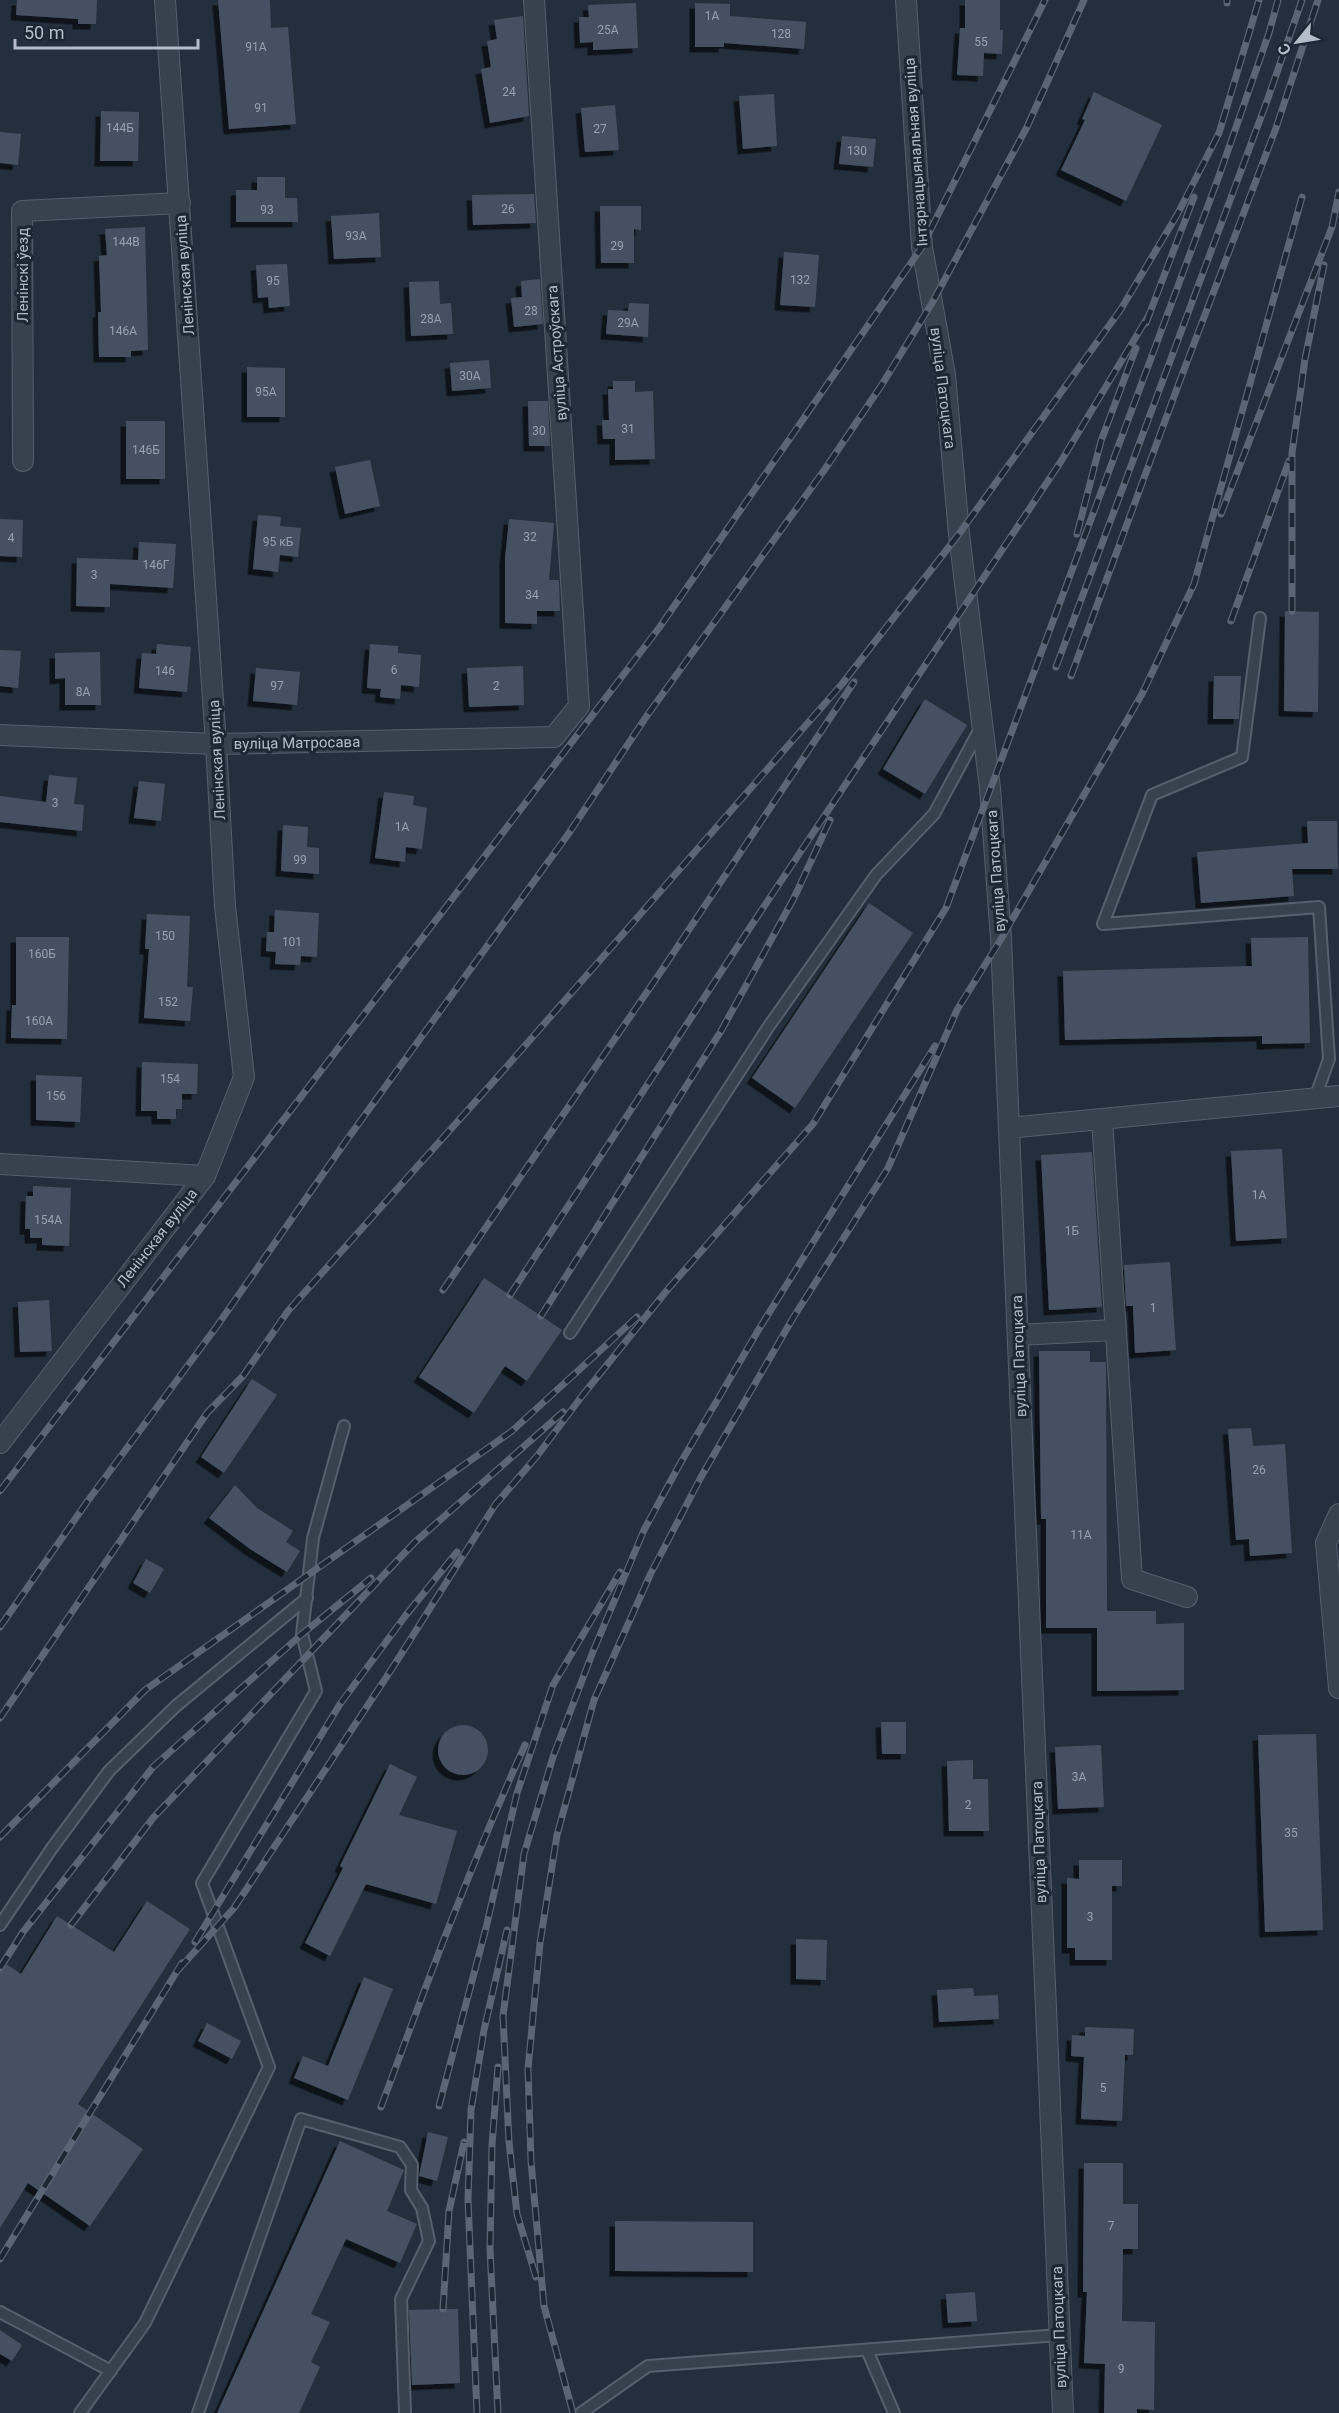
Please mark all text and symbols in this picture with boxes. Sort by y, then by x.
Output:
house number: 1А [705,9,719,23]
scale bar [15,12,198,50]
north arrow [1267,12,1327,72]
text: 50 m [24,22,64,43]
house number: 25А [597,23,619,37]
house number: 128 [771,27,791,41]
house number: 55 [974,35,988,49]
house number: 91А [245,40,267,54]
text: С [1274,40,1295,59]
street label: Інтэрнацыянальная вуліца [900,57,932,247]
house number: 24 [502,85,516,99]
house number: 91 [254,101,268,115]
house number: 144Б [106,121,134,135]
house number: 27 [593,122,607,136]
house number: 130 [847,144,867,158]
house number: 26 [501,202,515,216]
house number: 93 [260,203,274,217]
street label: Ленінская вуліца [172,214,198,336]
street label: Ленінскі ўезд [14,228,32,322]
house number: 93А [345,229,367,243]
house number: 144В [112,235,140,249]
house number: 29 [610,239,624,253]
house number: 132 [790,273,810,287]
house number: 95 [266,274,280,288]
street label: вуліца Астроўскага [543,285,571,421]
house number: 28 [524,304,538,318]
house number: 28А [420,312,442,326]
house number: 29А [617,316,639,330]
house number: 146А [109,324,137,338]
street label: вуліца Патоцкага [927,326,959,450]
house number: 30А [459,369,481,383]
house number: 95А [255,385,277,399]
house number: 31 [621,422,635,436]
house number: 30 [532,424,546,438]
house number: 146Б [132,443,160,457]
house number: 32 [523,530,537,544]
house number: 4 [8,531,15,545]
house number: 95 кБ [263,535,294,549]
house number: 146Г [143,558,170,572]
house number: 3 [91,568,97,582]
house number: 34 [525,588,539,602]
house number: 6 [391,663,398,677]
house number: 146 [155,664,175,678]
house number: 97 [270,679,284,693]
house number: 2 [493,679,500,693]
house number: 8А [76,685,90,699]
street label: Ленінская вуліца [205,699,229,821]
street label: вуліца Матросава [234,733,360,753]
house number: 3 [52,796,58,810]
street label: вуліца Патоцкага [983,809,1009,933]
house number: 1А [395,820,409,834]
house number: 99 [293,853,307,867]
house number: 150 [155,929,175,943]
house number: 101 [282,935,302,949]
house number: 160Б [28,947,56,961]
house number: 152 [158,995,178,1009]
house number: 160А [25,1014,53,1028]
house number: 154 [160,1072,180,1086]
house number: 156 [46,1089,66,1103]
street label: Ленінская вуліца [113,1185,201,1291]
house number: 1А [1252,1188,1266,1202]
house number: 154А [34,1213,62,1227]
house number: 1Б [1065,1224,1080,1238]
street label: вуліца Патоцкага [1008,1295,1030,1417]
house number: 1 [1150,1301,1156,1315]
house number: 26 [1252,1463,1266,1477]
house number: 11А [1070,1528,1092,1542]
house number: 3А [1072,1770,1086,1784]
street label: вуліца Патоцкага [1028,1781,1050,1903]
house number: 2 [965,1798,972,1812]
house number: 35 [1284,1826,1298,1840]
house number: 3 [1087,1910,1093,1924]
house number: 5 [1100,2081,1107,2095]
house number: 7 [1108,2219,1115,2233]
street label: вуліца Патоцкага [1048,2266,1070,2388]
house number: 9 [1118,2362,1124,2376]

